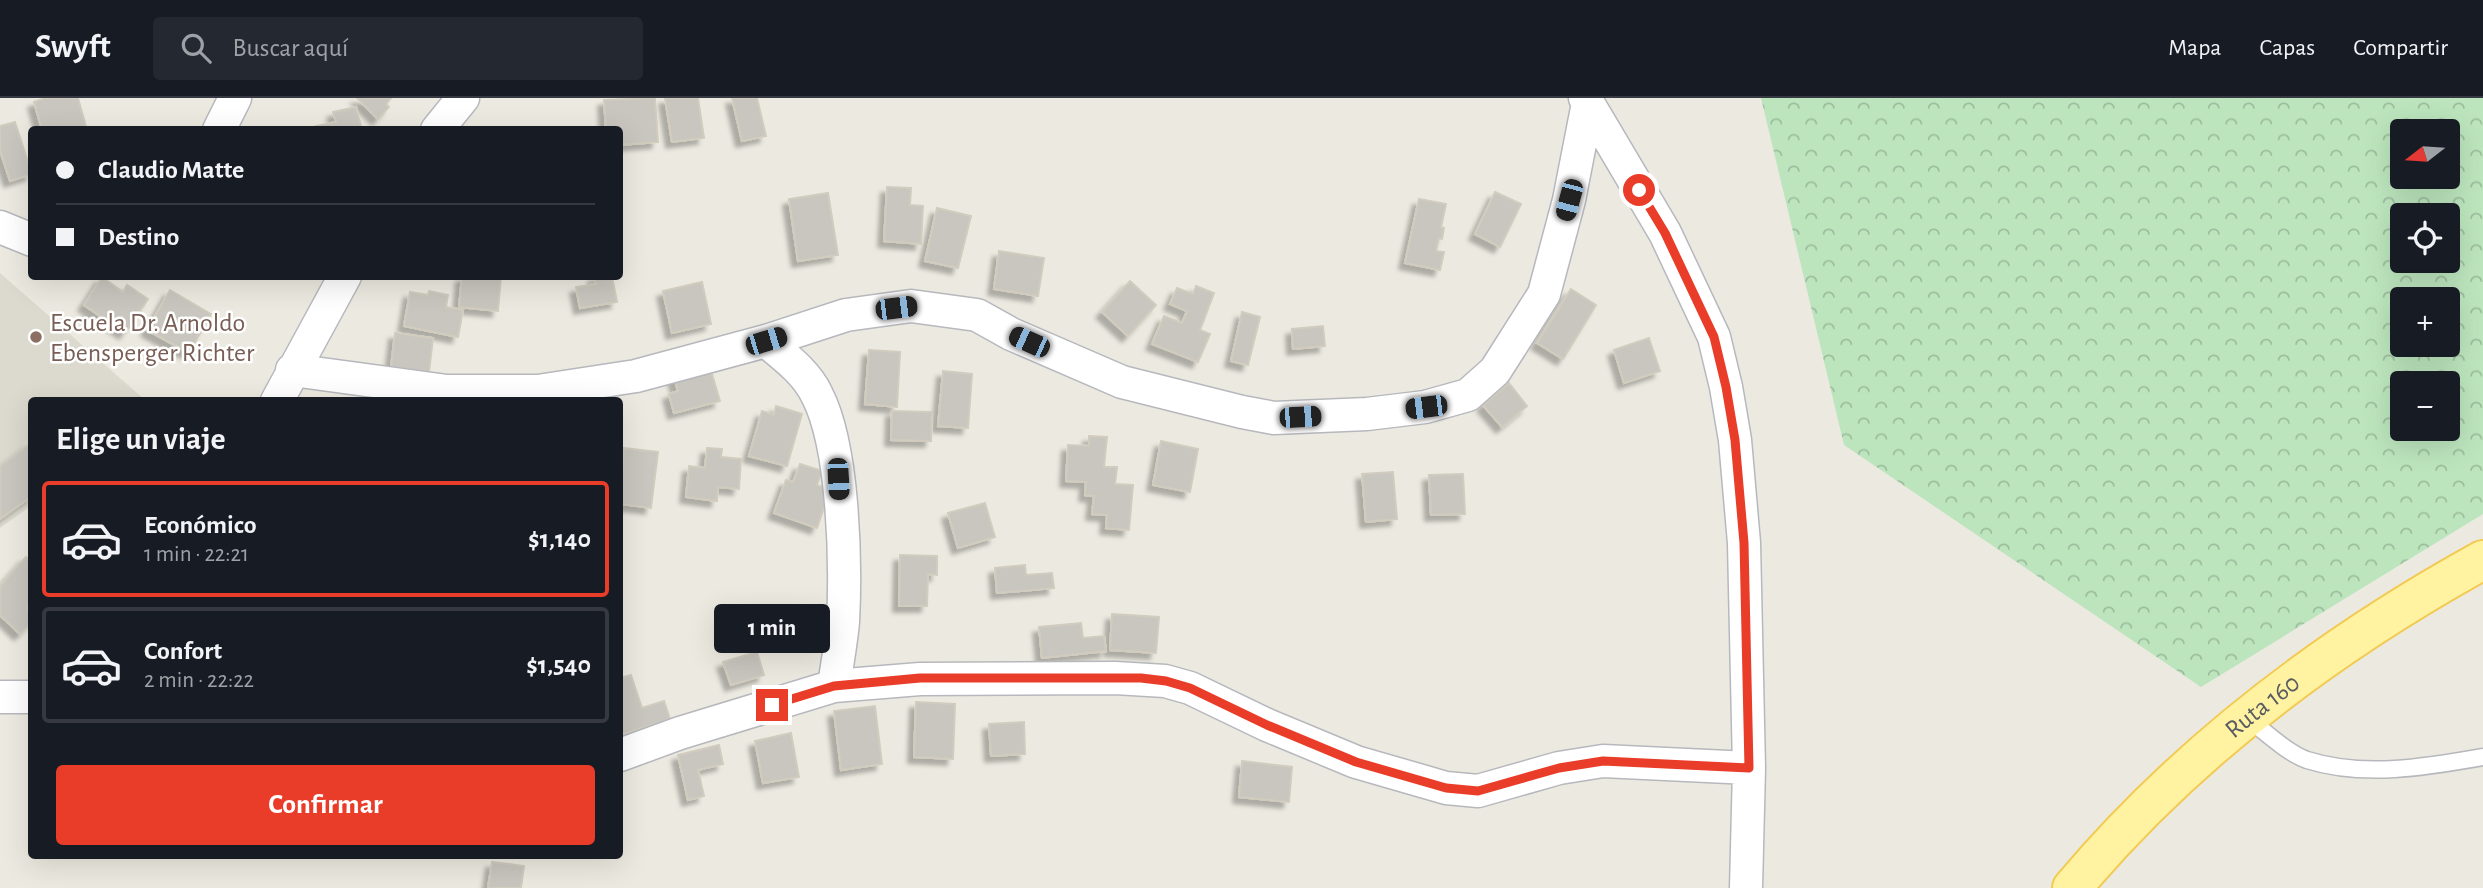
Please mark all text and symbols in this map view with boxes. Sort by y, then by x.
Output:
search box [153,17,643,80]
icon: search [177,29,215,67]
text: Swyft [35,31,111,64]
text: Buscar aquí [233,35,348,61]
text: Mapa [2168,36,2221,60]
text: Capas [2259,36,2315,60]
text: Compartir [2353,36,2448,60]
north arrow [2390,119,2460,189]
map controls [2390,119,2460,441]
text: Claudio Matte [98,157,244,183]
route start [1623,174,1655,206]
car [1554,177,1585,223]
button: locate [2390,203,2460,273]
text: Destino [98,224,179,250]
button: + [2390,287,2460,357]
car [874,295,919,321]
place label: Escuela Dr. Arnoldo Ebensperger Richter [50,310,255,366]
car [1006,324,1053,360]
car [743,325,790,357]
marker: Escuela Dr. Arnoldo Ebensperger Richter [28,329,44,345]
button: − [2390,371,2460,441]
car [1404,394,1449,420]
car [1279,405,1322,429]
text: Elige un viaje [56,423,226,455]
car [827,457,850,501]
icon: car [60,508,123,571]
text: Económico [144,512,257,538]
text: $1,140 [528,526,591,552]
text: 1 min · 22:21 [144,543,249,566]
callout: 1 min [714,603,830,652]
text: 1 min [748,617,796,640]
icon: car [60,634,123,697]
text: Confort [144,638,222,664]
text: $1,540 [526,652,591,678]
text: 2 min · 22:22 [144,669,254,692]
street label: Ruta 160 [2220,669,2305,743]
route end [756,689,788,721]
button: Confirmar [56,765,595,845]

